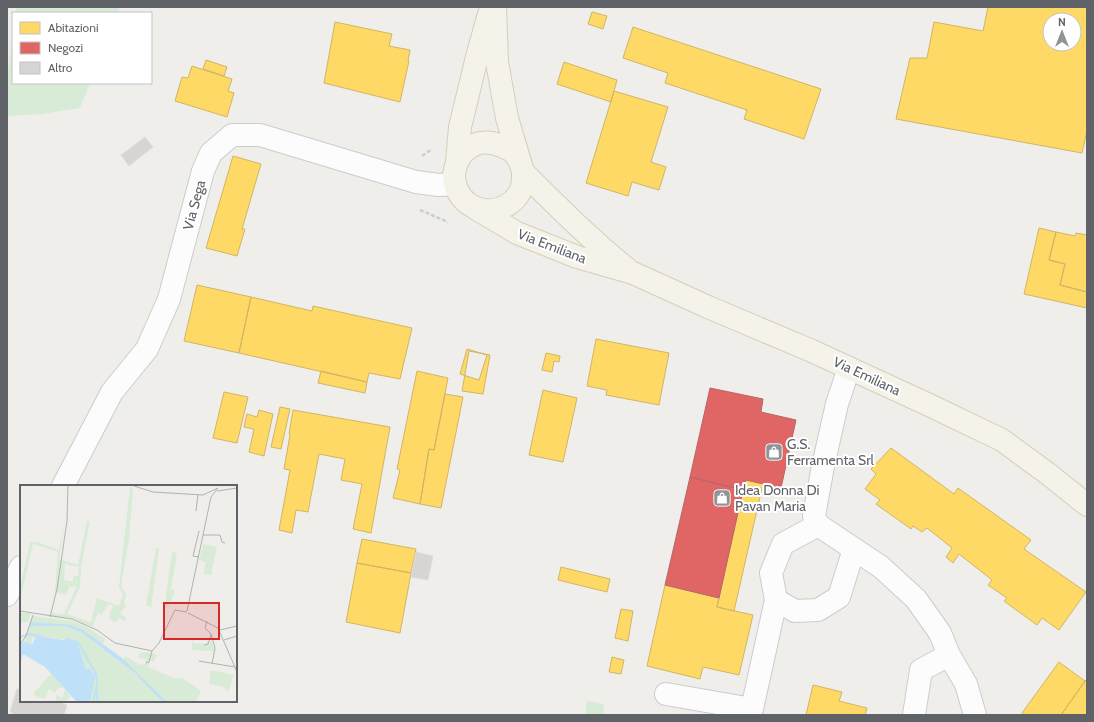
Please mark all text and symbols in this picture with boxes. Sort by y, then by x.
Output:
legend [12,12,152,84]
north arrow [1042,12,1082,52]
text: N [1058,15,1066,29]
text: Abitazioni [48,20,98,35]
text: Negozi [48,40,83,55]
text: Altro [48,60,73,75]
street label: Via Sega [179,178,209,232]
street label: Via Emiliana [515,225,589,267]
street label: Via Emiliana [830,353,904,400]
place label: G.S. Ferramenta Srl [787,435,875,469]
shop icon: G.S. Ferramenta Srl [764,442,784,462]
place label: Idea Donna Di Pavan Maria [735,481,820,515]
inset map [20,485,237,702]
shop icon: Idea Donna Di Pavan Maria [712,488,732,508]

